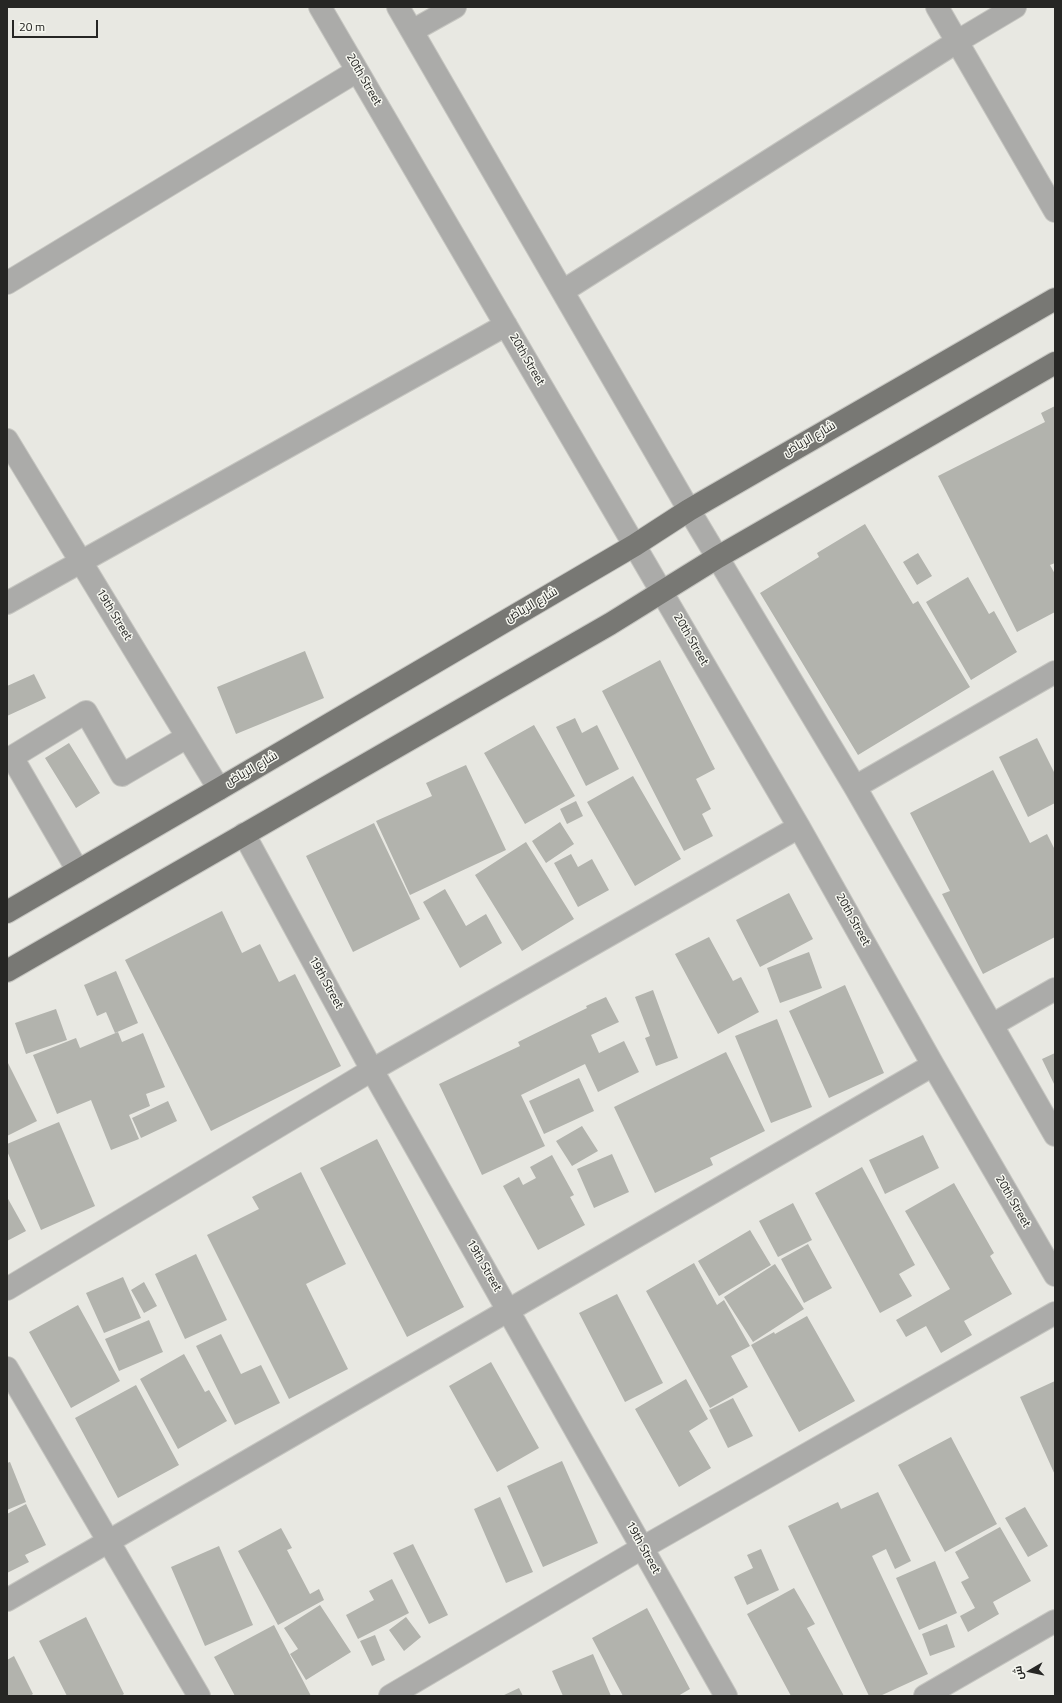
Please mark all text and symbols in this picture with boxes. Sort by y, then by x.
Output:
scale bar [14,12,100,38]
text: 20 m [19,15,45,38]
street label: 20th Street [342,51,384,109]
street label: 20th Street [505,331,547,389]
street label: شارع الرياض [781,419,839,461]
street label: شارع الرياض [503,585,561,627]
street label: 19th Street [92,587,134,643]
street label: 20th Street [669,611,711,669]
street label: شارع الرياض [223,749,281,791]
street label: 20th Street [832,891,872,949]
street label: 19th Street [305,954,345,1012]
street label: 20th Street [991,1173,1033,1231]
street label: 19th Street [462,1237,504,1295]
street label: 19th Street [622,1519,662,1577]
north arrow [1010,1651,1050,1691]
text: ش [1007,1664,1029,1681]

